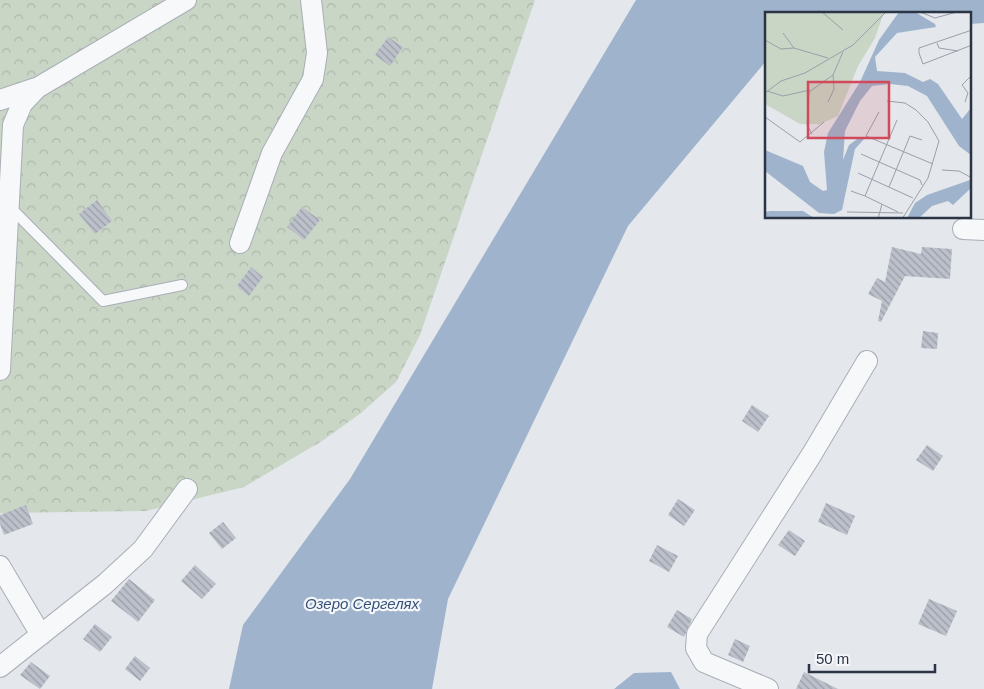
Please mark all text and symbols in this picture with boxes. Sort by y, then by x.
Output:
inset map [765,12,972,219]
water label: Озеро Сергелях [305,595,420,612]
scale bar [809,642,935,674]
text: 50 m [816,650,849,667]

